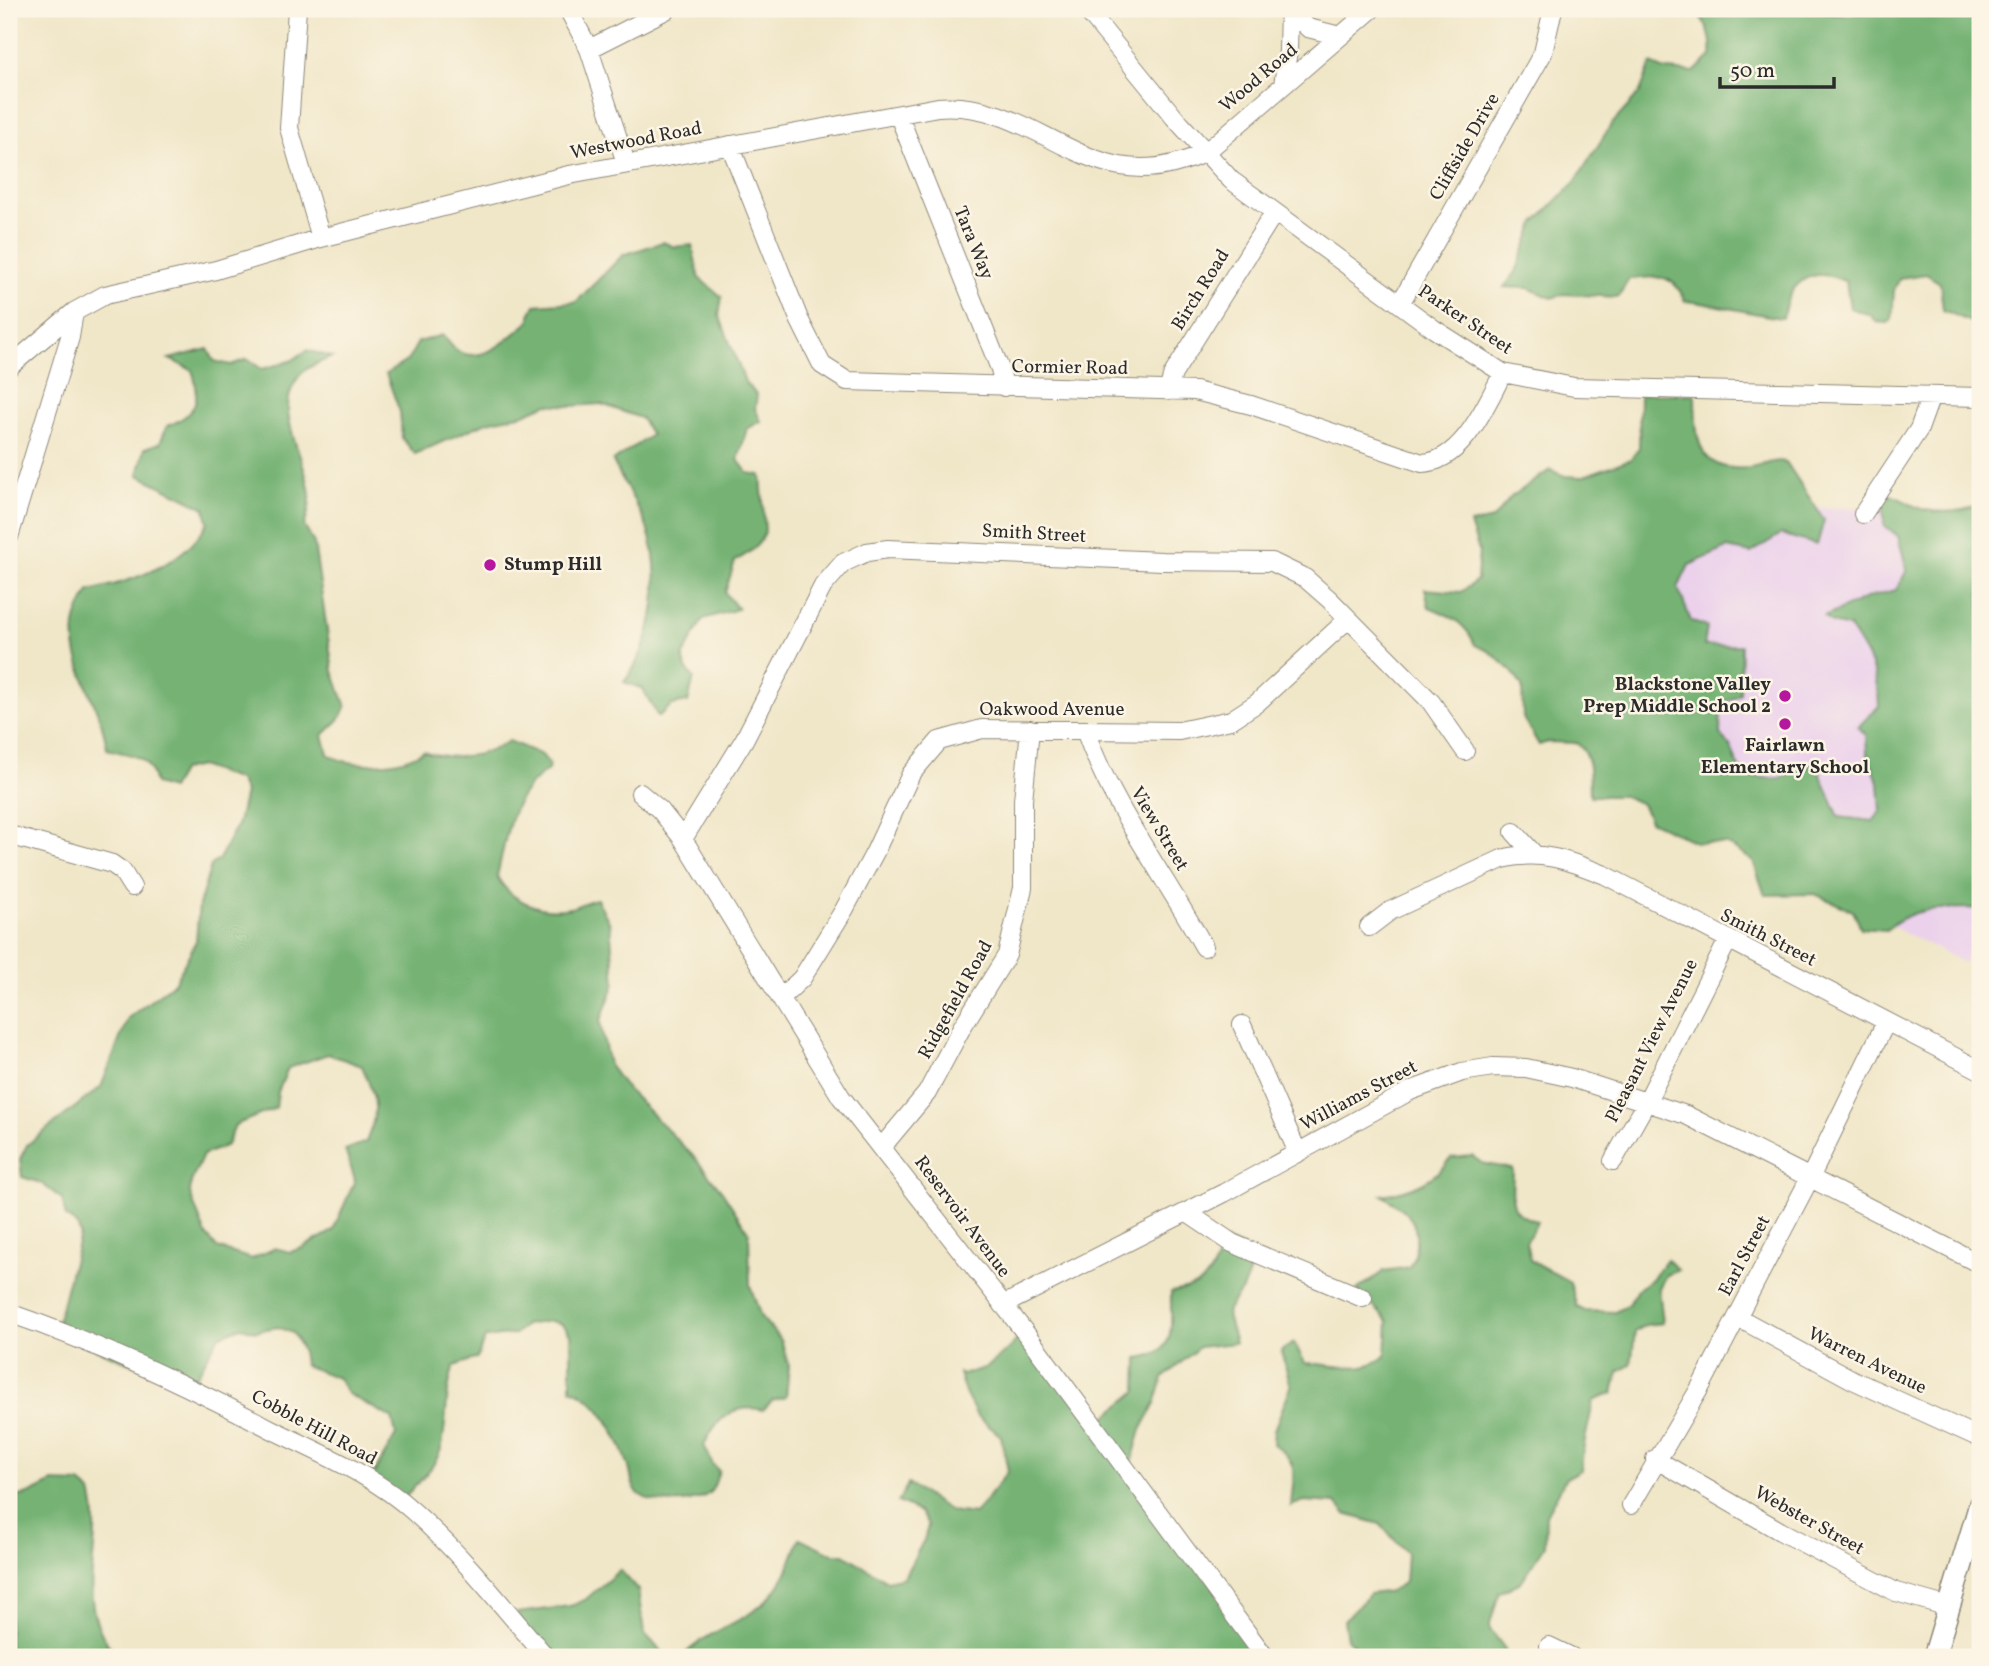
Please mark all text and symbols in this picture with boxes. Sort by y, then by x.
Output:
street label: Wood Road [1214,37,1304,119]
scale bar [1720,46,1833,90]
text: 50 m [1730,57,1775,86]
street label: Cliffside Drive [1424,88,1506,206]
street label: Westwood Road [568,116,704,166]
street label: Tara Way [947,202,999,284]
street label: Birch Road [1166,244,1236,336]
street label: Parker Street [1413,279,1518,361]
street label: Cormier Road [1011,354,1129,382]
street label: Smith Street [981,518,1087,550]
place label: Stump Hill [504,552,602,578]
marker: Stump Hill [482,557,498,573]
place label: Blackstone Valley Prep Middle School 2 [1583,672,1771,720]
marker: Blackstone Valley Prep Middle School 2 [1777,688,1793,704]
street label: Oakwood Avenue [979,697,1125,723]
marker: Fairlawn Elementary School [1777,716,1793,732]
place label: Fairlawn Elementary School [1701,733,1869,781]
street label: View Street [1124,782,1195,876]
street label: Smith Street [1715,903,1821,973]
street label: Ridgefield Road [913,936,999,1064]
street label: Pleasant View Avenue [1599,955,1705,1127]
street label: Williams Street [1296,1054,1422,1138]
street label: Reservoir Avenue [908,1151,1016,1283]
street label: Earl Street [1713,1211,1777,1301]
street label: Warren Avenue [1803,1321,1931,1401]
street label: Cobble Hill Road [246,1384,382,1472]
street label: Webster Street [1749,1480,1869,1562]

